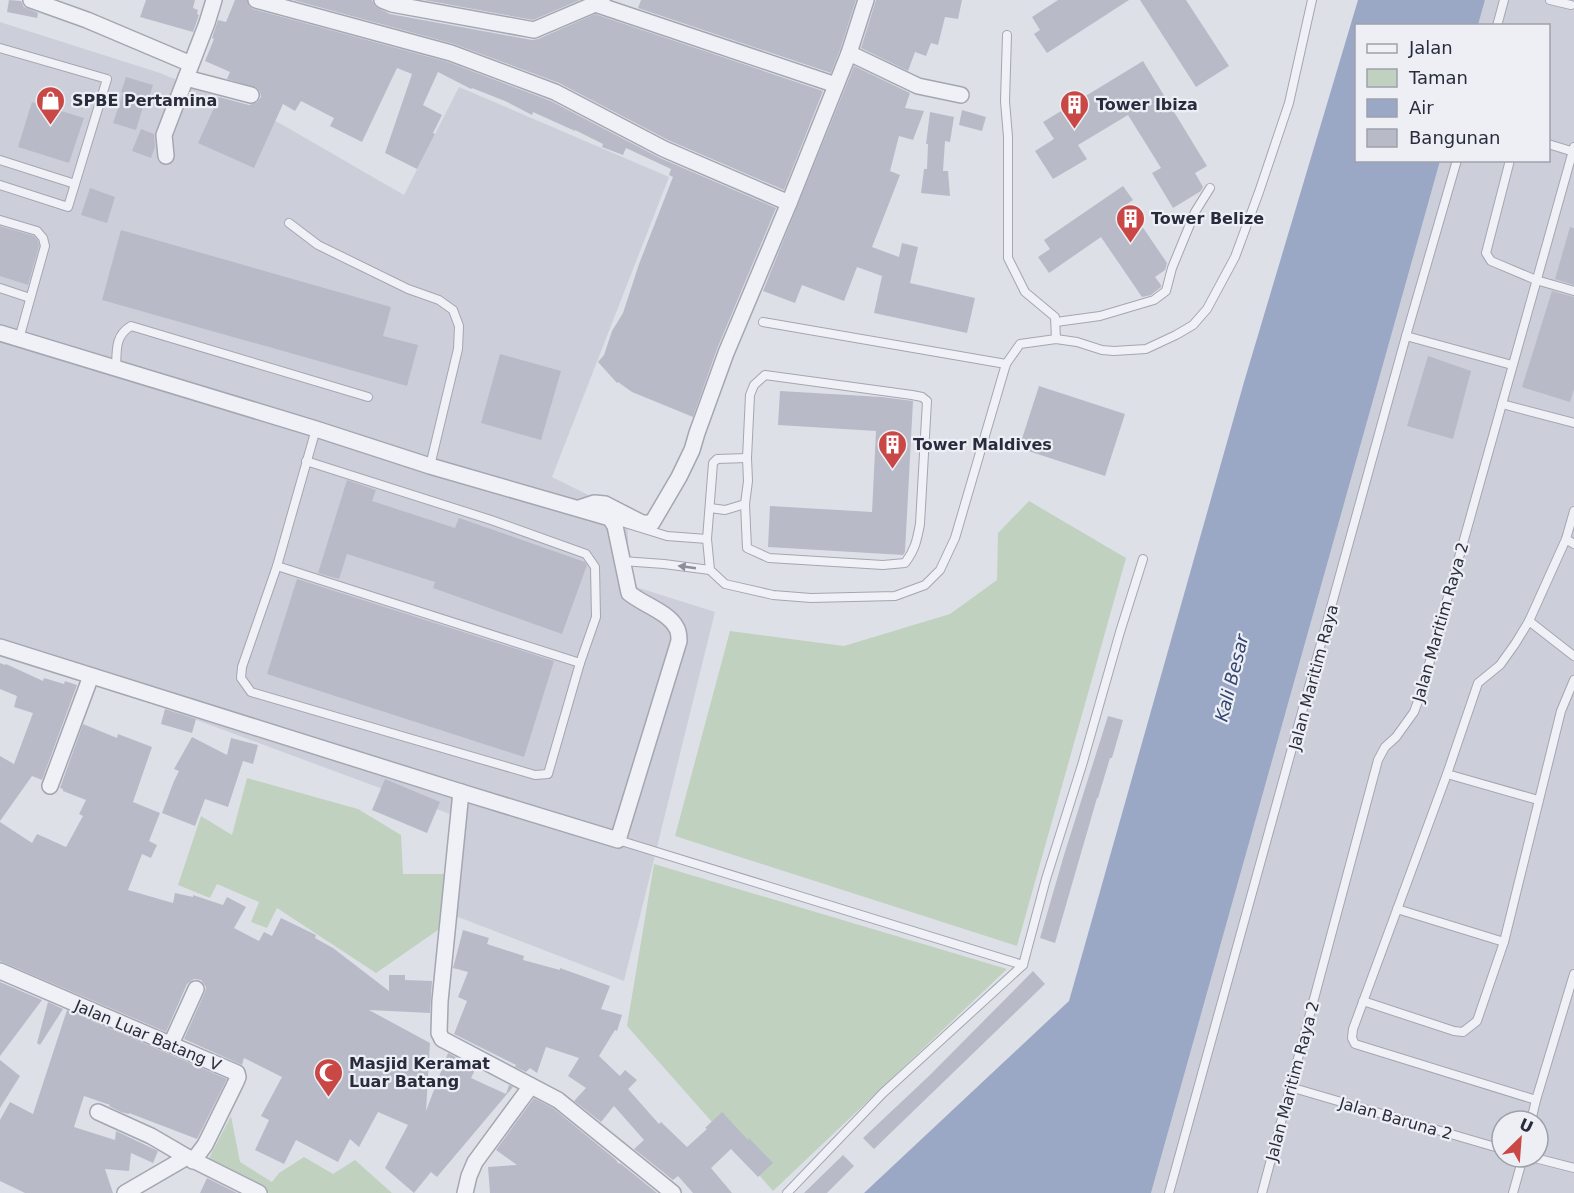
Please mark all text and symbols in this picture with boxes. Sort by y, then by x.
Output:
legend [1355,24,1550,162]
text: Jalan [1408,37,1453,58]
text: Taman [1408,67,1468,88]
shop icon: SPBE Pertamina [35,84,67,126]
building icon: Tower Ibiza [1059,88,1091,130]
place label: SPBE Pertamina [72,91,217,110]
place label: Tower Ibiza [1096,95,1198,114]
text: Air [1409,97,1434,118]
text: Bangunan [1409,127,1500,148]
building icon: Tower Belize [1114,202,1146,244]
place label: Tower Belize [1151,209,1264,228]
building icon: Tower Maldives [876,428,908,470]
place label: Tower Maldives [913,435,1052,454]
street label: Jalan Maritim Raya 2 [1408,540,1472,705]
one-way arrow [677,562,696,572]
street label: Jalan Maritim Raya [1285,602,1342,753]
water label: Kali Besar [1211,631,1253,724]
street label: Jalan Luar Batang V [71,996,224,1075]
street label: Jalan Maritim Raya 2 [1262,999,1323,1164]
place label: Masjid Keramat Luar Batang [349,1054,490,1091]
mosque icon: Masjid Keramat Luar Batang [312,1056,344,1098]
street label: Jalan Baruna 2 [1336,1093,1455,1144]
north arrow [1490,1109,1550,1169]
text: U [1516,1115,1536,1137]

